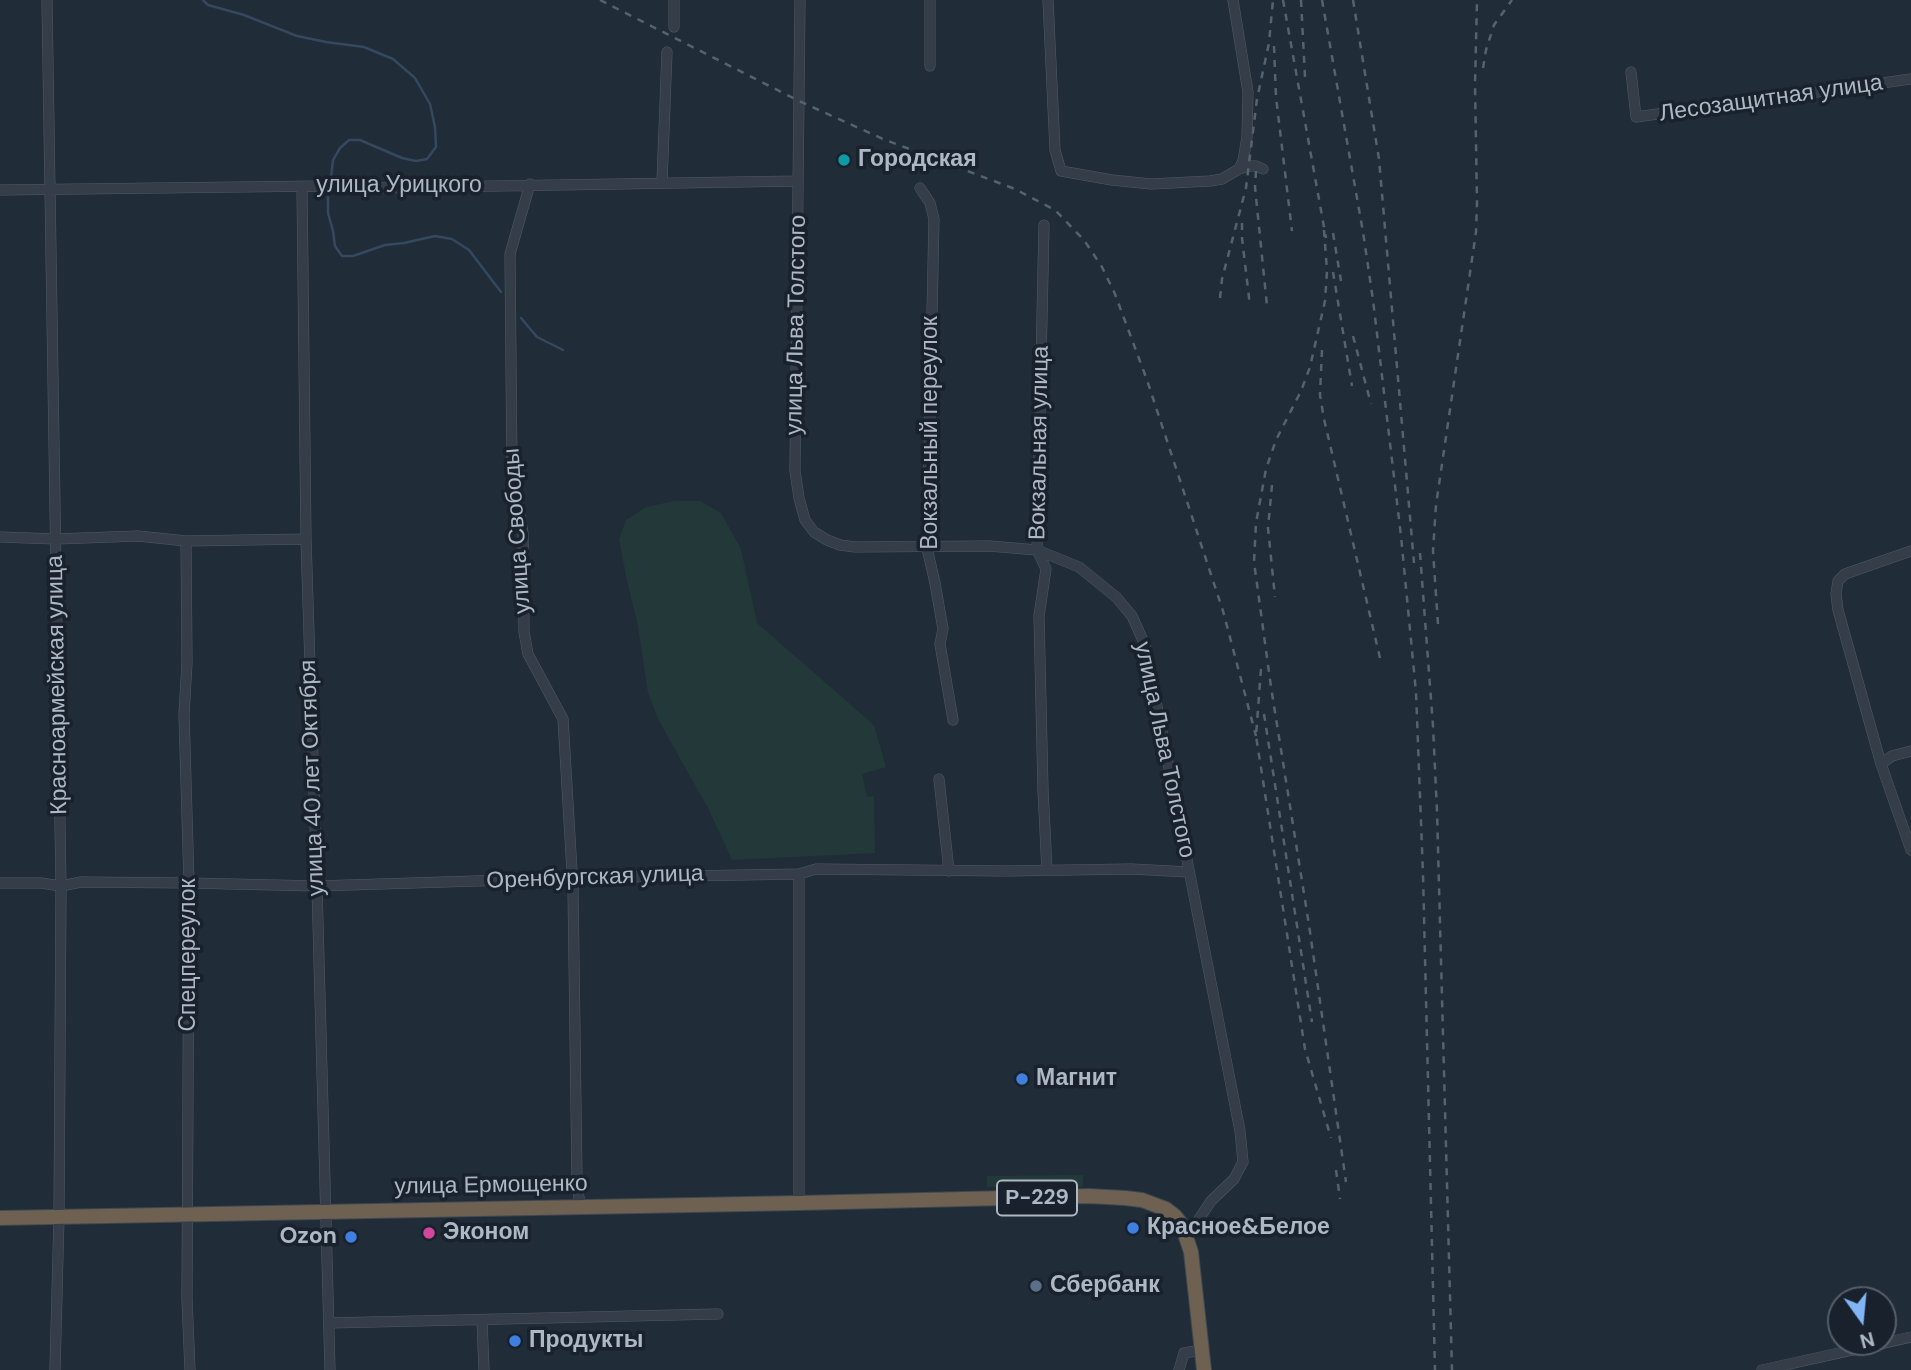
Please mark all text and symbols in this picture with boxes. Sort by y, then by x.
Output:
street label: Лесозащитная улица [1658,70,1884,128]
place label: Городская [858,146,977,174]
marker: Городская [836,152,852,168]
street label: улица Урицкого [316,172,482,200]
street label: улица Льва Толстого [781,215,813,435]
street label: Вокзальный переулок [917,316,945,550]
street label: Вокзальная улица [1025,346,1055,540]
street label: улица Свободы [498,447,538,615]
street label: Красноармейская улица [42,555,74,815]
street label: улица Льва Толстого [1128,639,1200,861]
street label: улица 40 лет Октября [295,659,331,897]
street label: Оренбургская улица [486,860,704,896]
street label: Спецпереулок [175,878,203,1032]
place label: Магнит [1036,1065,1117,1093]
marker: Магнит [1014,1071,1030,1087]
street label: улица Ермощенко [394,1171,588,1201]
road number: Р-229 [997,1180,1077,1216]
place label: Красное&Белое [1147,1214,1330,1242]
place label: Эконом [443,1219,529,1247]
marker: Красное&Белое [1125,1220,1141,1236]
place label: Ozon [279,1223,337,1251]
marker: Эконом [421,1225,437,1241]
marker: Ozon [343,1229,359,1245]
place label: Сбербанк [1050,1272,1160,1300]
marker: Сбербанк [1028,1278,1044,1294]
north arrow [1827,1286,1897,1356]
text: N [1857,1326,1877,1354]
place label: Продукты [529,1327,643,1355]
marker: Продукты [507,1333,523,1349]

